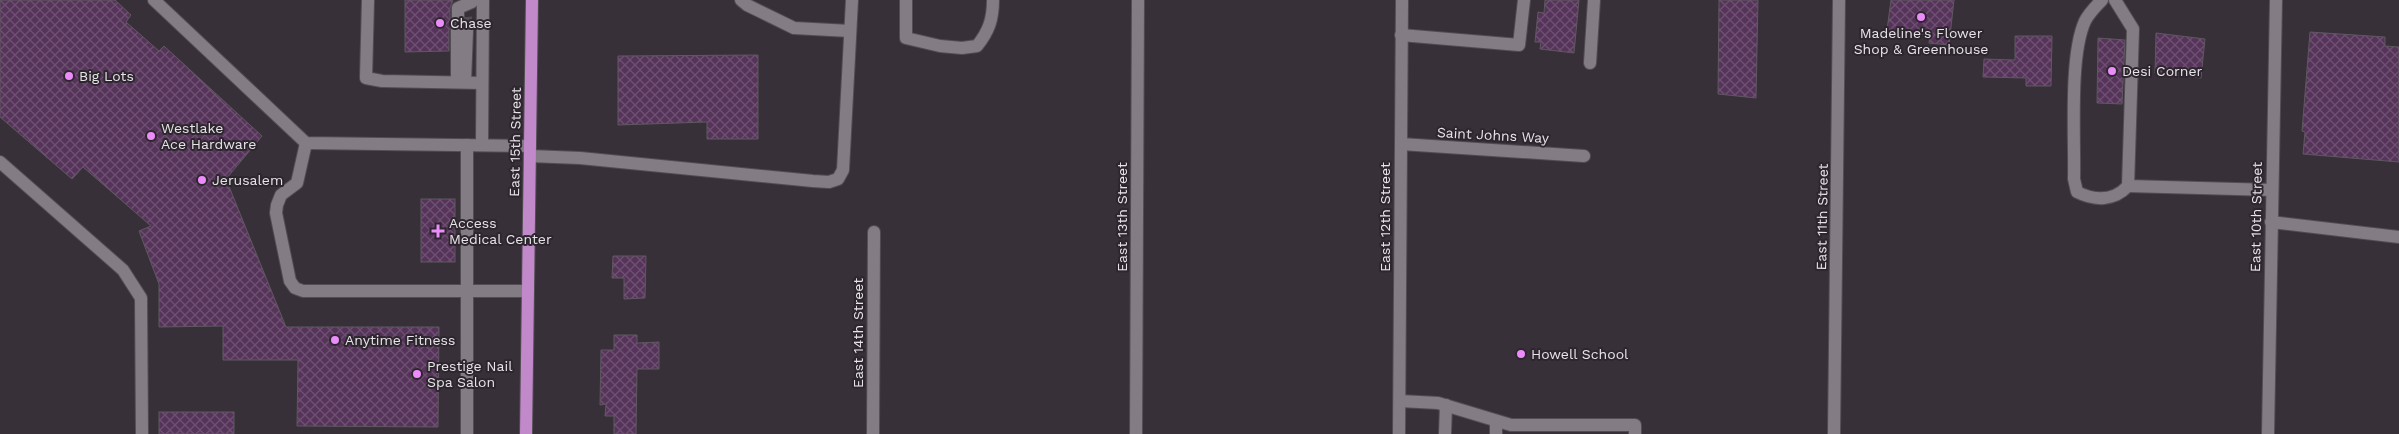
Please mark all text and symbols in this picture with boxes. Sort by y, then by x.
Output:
marker: Madeline's Flower Shop & Greenhouse [1915,11,1927,23]
place label: Chase [450,15,492,31]
marker: Chase [434,17,446,29]
place label: Madeline's Flower Shop & Greenhouse [1854,25,1988,57]
place label: Desi Corner [2122,63,2203,79]
marker: Desi Corner [2106,65,2118,77]
place label: Big Lots [79,68,134,84]
marker: Big Lots [63,70,75,82]
street label: East 15th Street [506,87,524,197]
place label: Westlake Ace Hardware [161,120,256,152]
street label: Saint Johns Way [1436,124,1550,146]
marker: Westlake Ace Hardware [145,130,157,142]
street label: East 13th Street [1114,162,1130,272]
street label: East 12th Street [1377,162,1393,272]
street label: East 10th Street [2247,162,2265,272]
street label: East 11th Street [1813,163,1831,271]
place label: Jerusalem [212,172,283,188]
marker: Jerusalem [196,174,208,186]
place label: Access Medical Center [449,215,552,247]
marker: Access Medical Center [431,224,445,238]
street label: East 14th Street [850,278,866,388]
place label: Anytime Fitness [345,332,455,348]
marker: Anytime Fitness [329,334,341,346]
place label: Howell School [1531,346,1629,362]
marker: Howell School [1515,348,1527,360]
place label: Prestige Nail Spa Salon [427,358,513,390]
marker: Prestige Nail Spa Salon [411,368,423,380]

